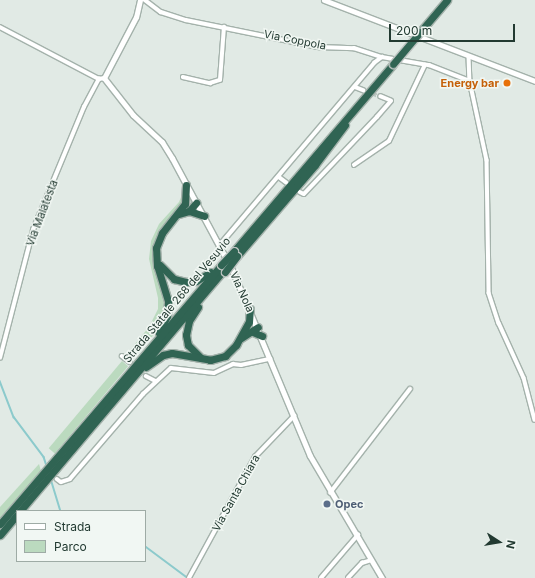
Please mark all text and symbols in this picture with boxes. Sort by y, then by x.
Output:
scale bar [391,16,517,42]
text: 200 m [396,23,432,38]
street label: Via Coppola [263,28,327,52]
place label: Energy bar [441,76,499,90]
marker: Energy bar [502,78,512,88]
street label: Via Malatesta [23,178,61,248]
street label: Strada Statale 268 del Vesuvio [121,235,233,365]
street label: Via Nola [227,270,257,314]
street label: Via Santa Chiara [209,452,263,534]
place label: Opec [335,497,363,511]
marker: Opec [322,499,332,509]
legend [16,510,146,562]
text: Strada [54,519,91,534]
north arrow [479,522,519,562]
text: Parco [54,539,87,554]
text: N [503,539,518,550]

